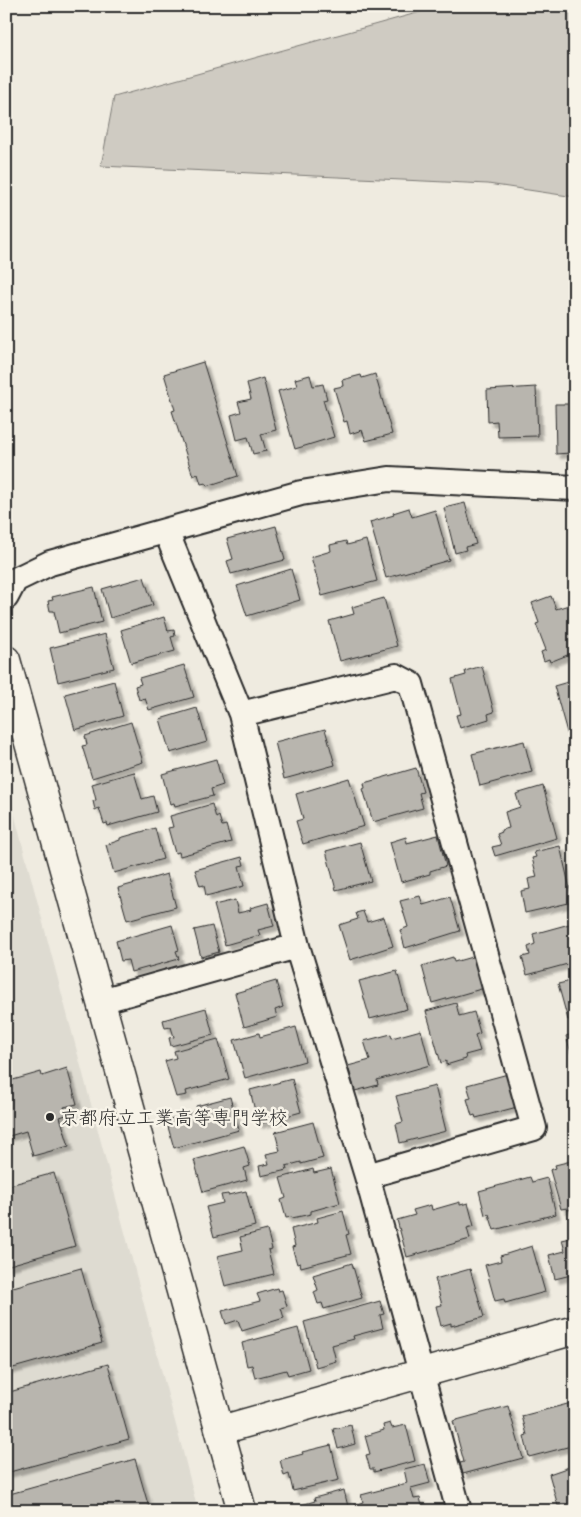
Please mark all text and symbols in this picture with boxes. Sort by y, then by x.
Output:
place label: 京都府立工業高等専門学校 [60,1105,288,1132]
marker: 京都府立工業高等専門学校 [44,1111,56,1123]

